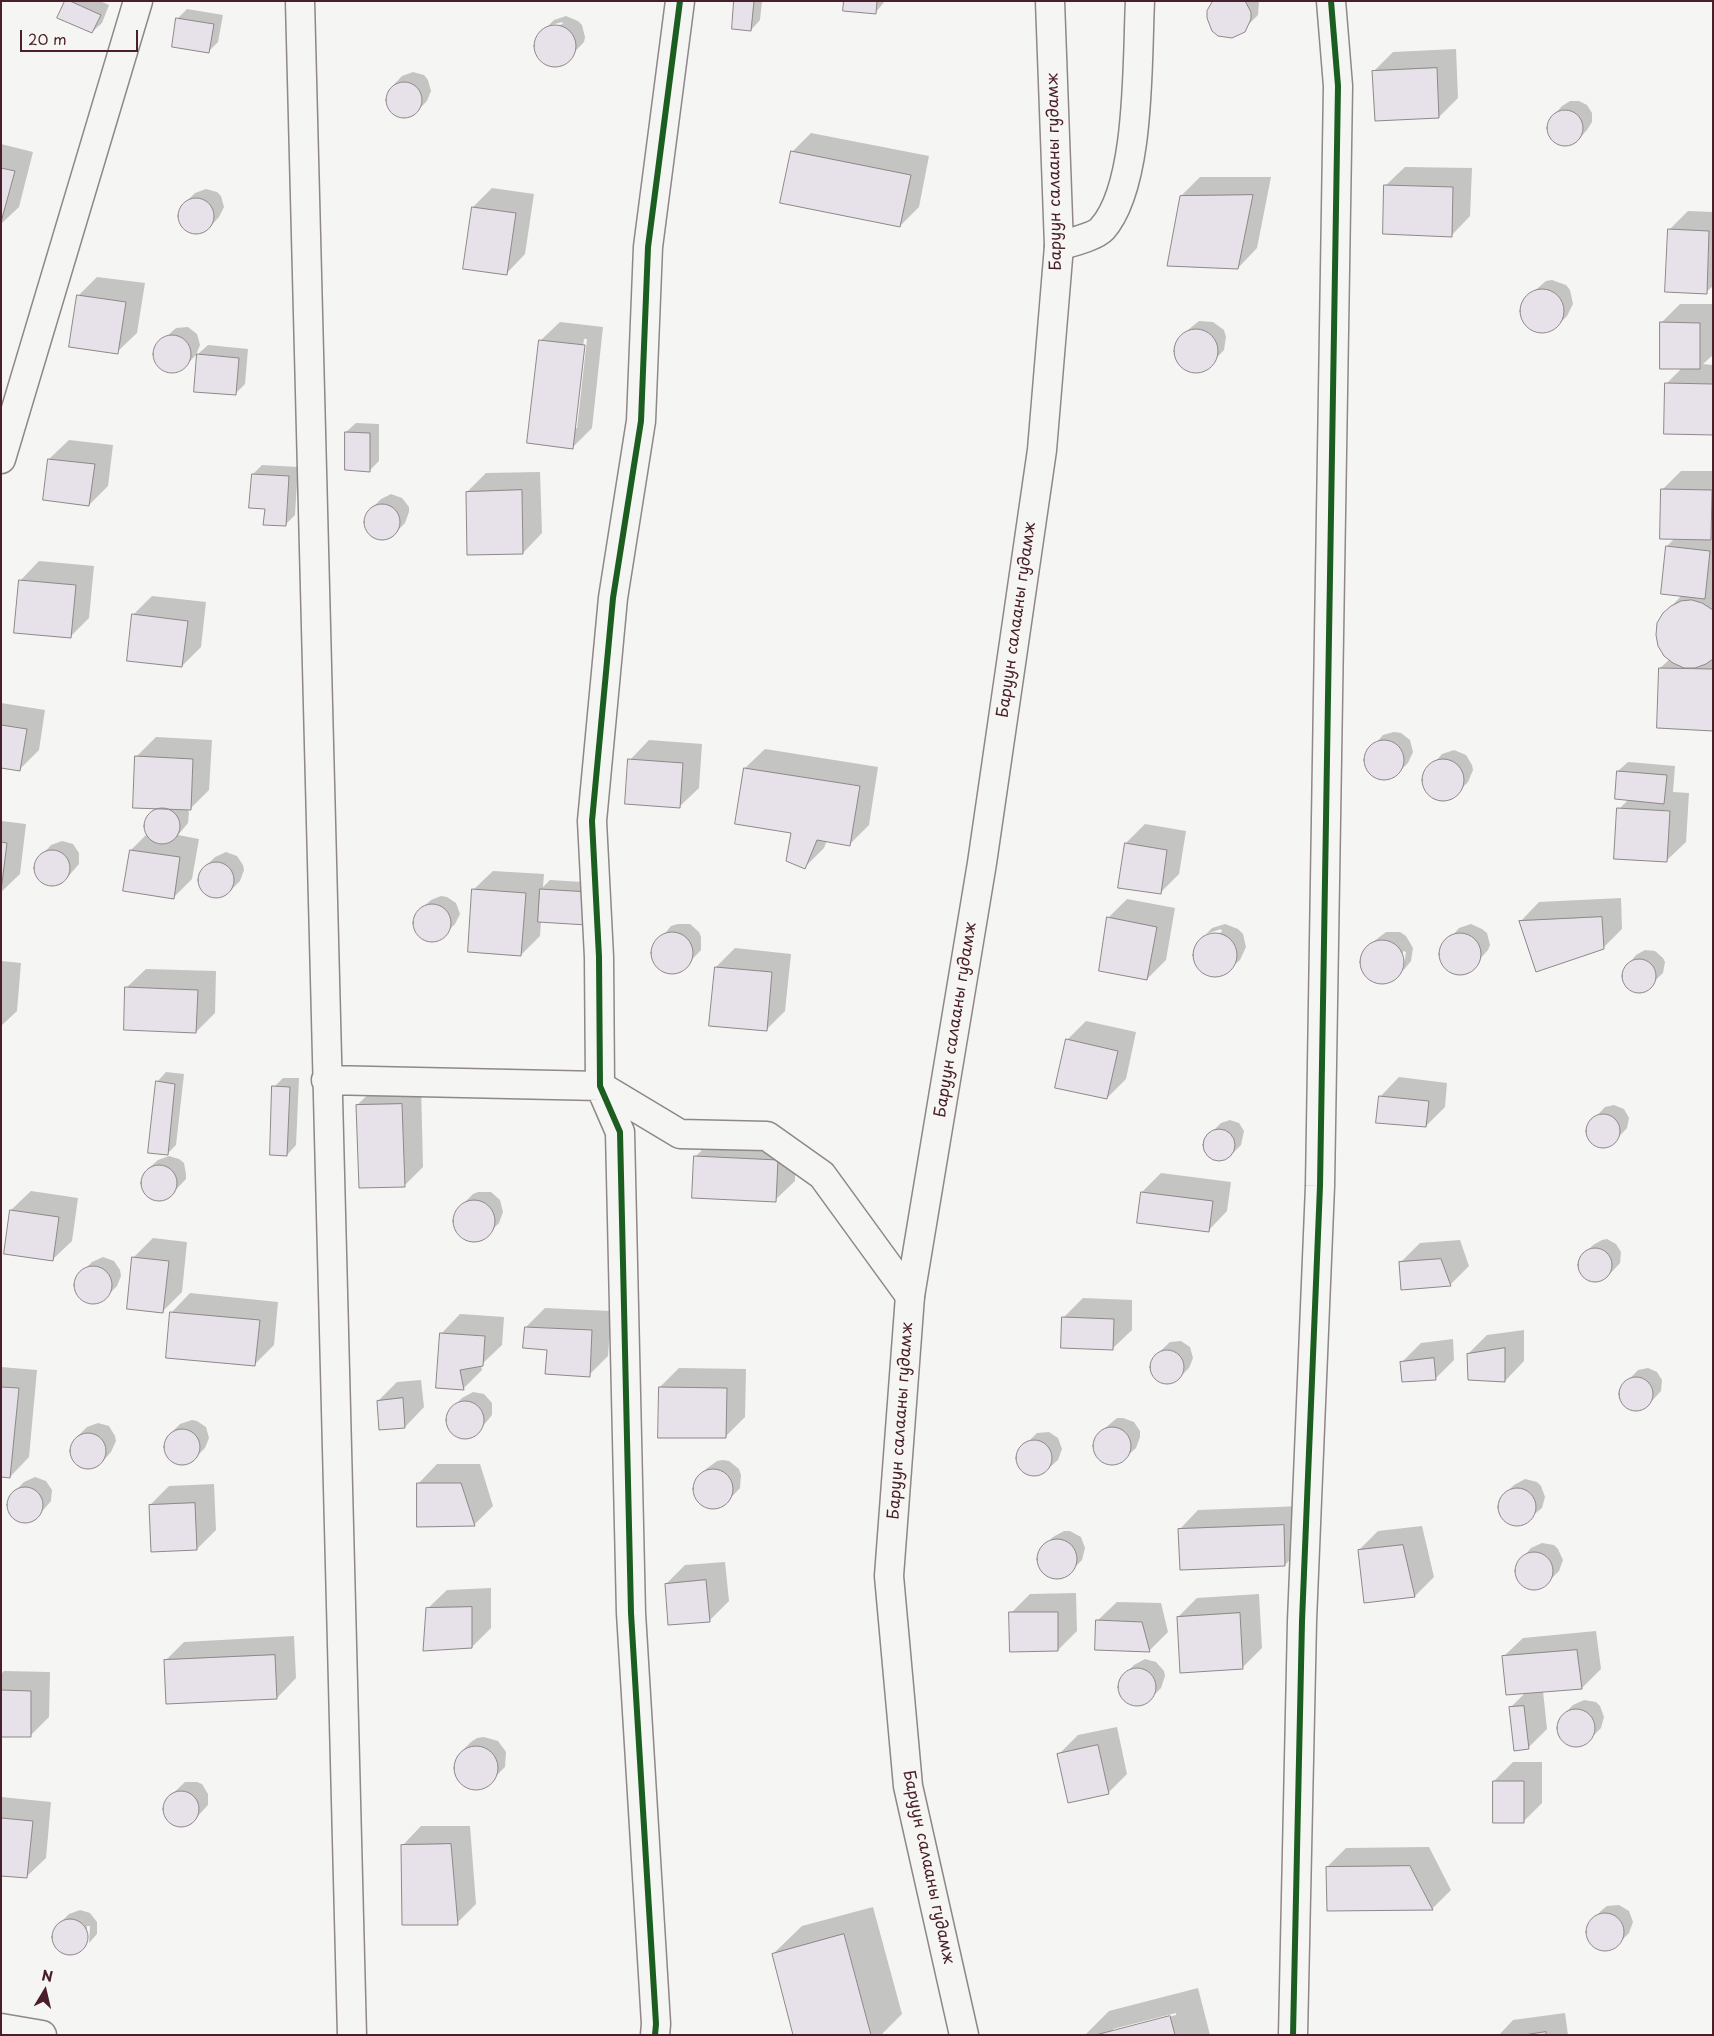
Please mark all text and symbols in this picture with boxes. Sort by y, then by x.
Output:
scale bar [22,20,140,52]
text: 20 m [28,27,67,50]
street label: Баруун салааны гудамж [1044,73,1066,271]
street label: Баруун салааны гудамж [994,521,1040,719]
street label: Баруун салааны гудамж [931,921,981,1119]
street label: Баруун салааны гудамж [885,1322,917,1520]
street label: Баруун салааны гудамж [898,1769,958,1965]
text: N [40,1964,55,1987]
north arrow [20,1966,70,2016]

